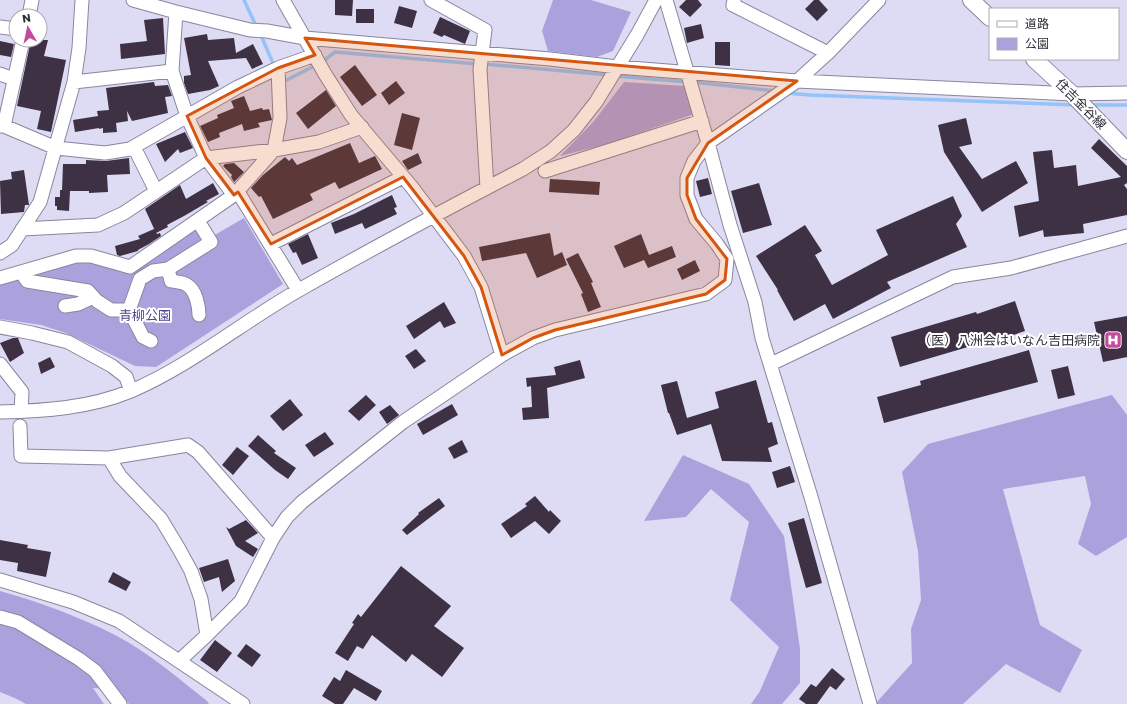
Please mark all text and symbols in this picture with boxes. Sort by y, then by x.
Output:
north arrow [8,8,48,48]
legend [989,8,1119,60]
text: N [21,10,32,27]
text: 道路 [1025,15,1049,32]
text: 公園 [1025,35,1049,52]
street label: 住吉金谷線 [1051,74,1111,134]
park label: 青柳公園 [119,306,171,325]
hospital icon: （医）八洲会はいなん吉田病院 [1103,330,1123,350]
place label: （医）八洲会はいなん吉田病院 [918,331,1100,350]

